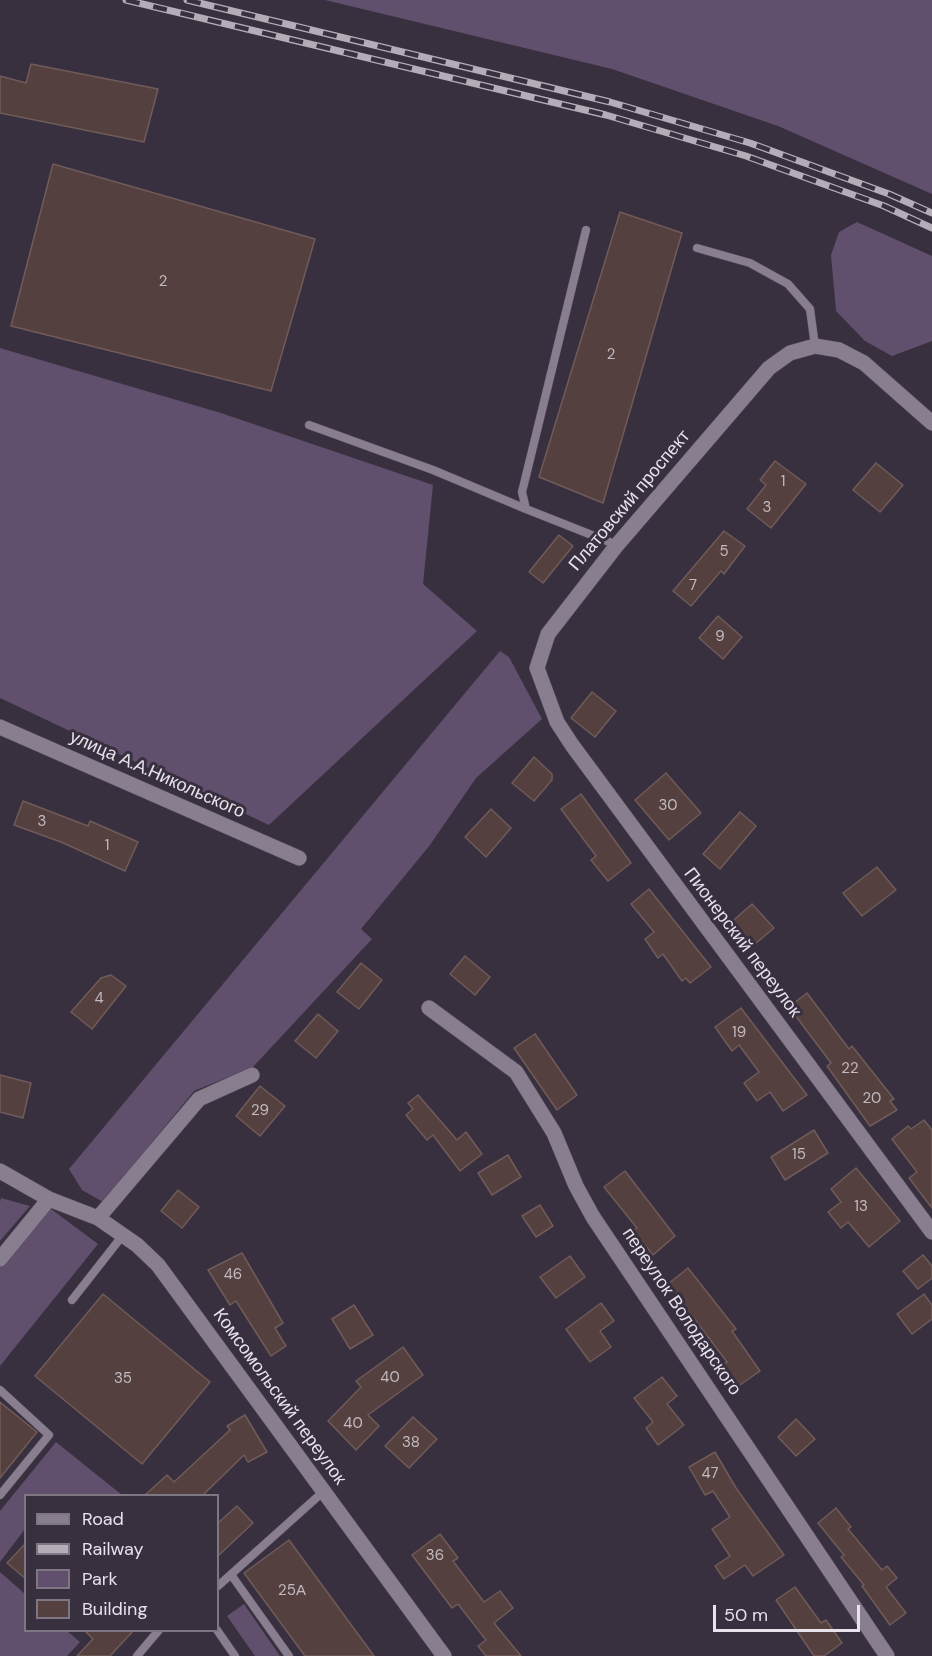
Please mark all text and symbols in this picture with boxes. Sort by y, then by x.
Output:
house number: 2 [159,273,167,291]
house number: 2 [607,346,615,364]
street label: Платовский проспект [565,426,695,576]
house number: 1 [781,473,785,491]
house number: 3 [763,499,771,517]
house number: 5 [719,543,729,561]
house number: 7 [689,577,697,595]
house number: 9 [715,628,725,646]
street label: улица А.А.Никольского [66,727,248,823]
house number: 30 [658,797,678,815]
house number: 3 [38,813,46,831]
house number: 1 [105,837,109,855]
street label: Пионерский переулок [679,864,805,1022]
house number: 4 [94,990,104,1008]
house number: 19 [732,1024,746,1042]
house number: 22 [841,1060,859,1078]
house number: 20 [863,1090,881,1108]
house number: 29 [251,1102,269,1120]
house number: 15 [792,1146,806,1164]
house number: 13 [854,1198,868,1216]
street label: переулок Володарского [617,1224,745,1400]
house number: 46 [224,1266,242,1284]
street label: Комсомольский переулок [208,1305,350,1489]
house number: 40 [380,1369,400,1387]
house number: 35 [114,1370,132,1388]
house number: 40 [343,1415,363,1433]
house number: 38 [402,1434,420,1452]
house number: 47 [701,1465,719,1483]
legend [24,1494,219,1632]
text: Road [82,1507,124,1531]
text: Railway [82,1537,144,1561]
house number: 36 [426,1547,444,1565]
text: Park [82,1567,118,1591]
house number: 25А [278,1582,306,1600]
scale bar [716,1593,863,1631]
text: Building [82,1597,147,1621]
text: 50 m [724,1603,768,1627]

